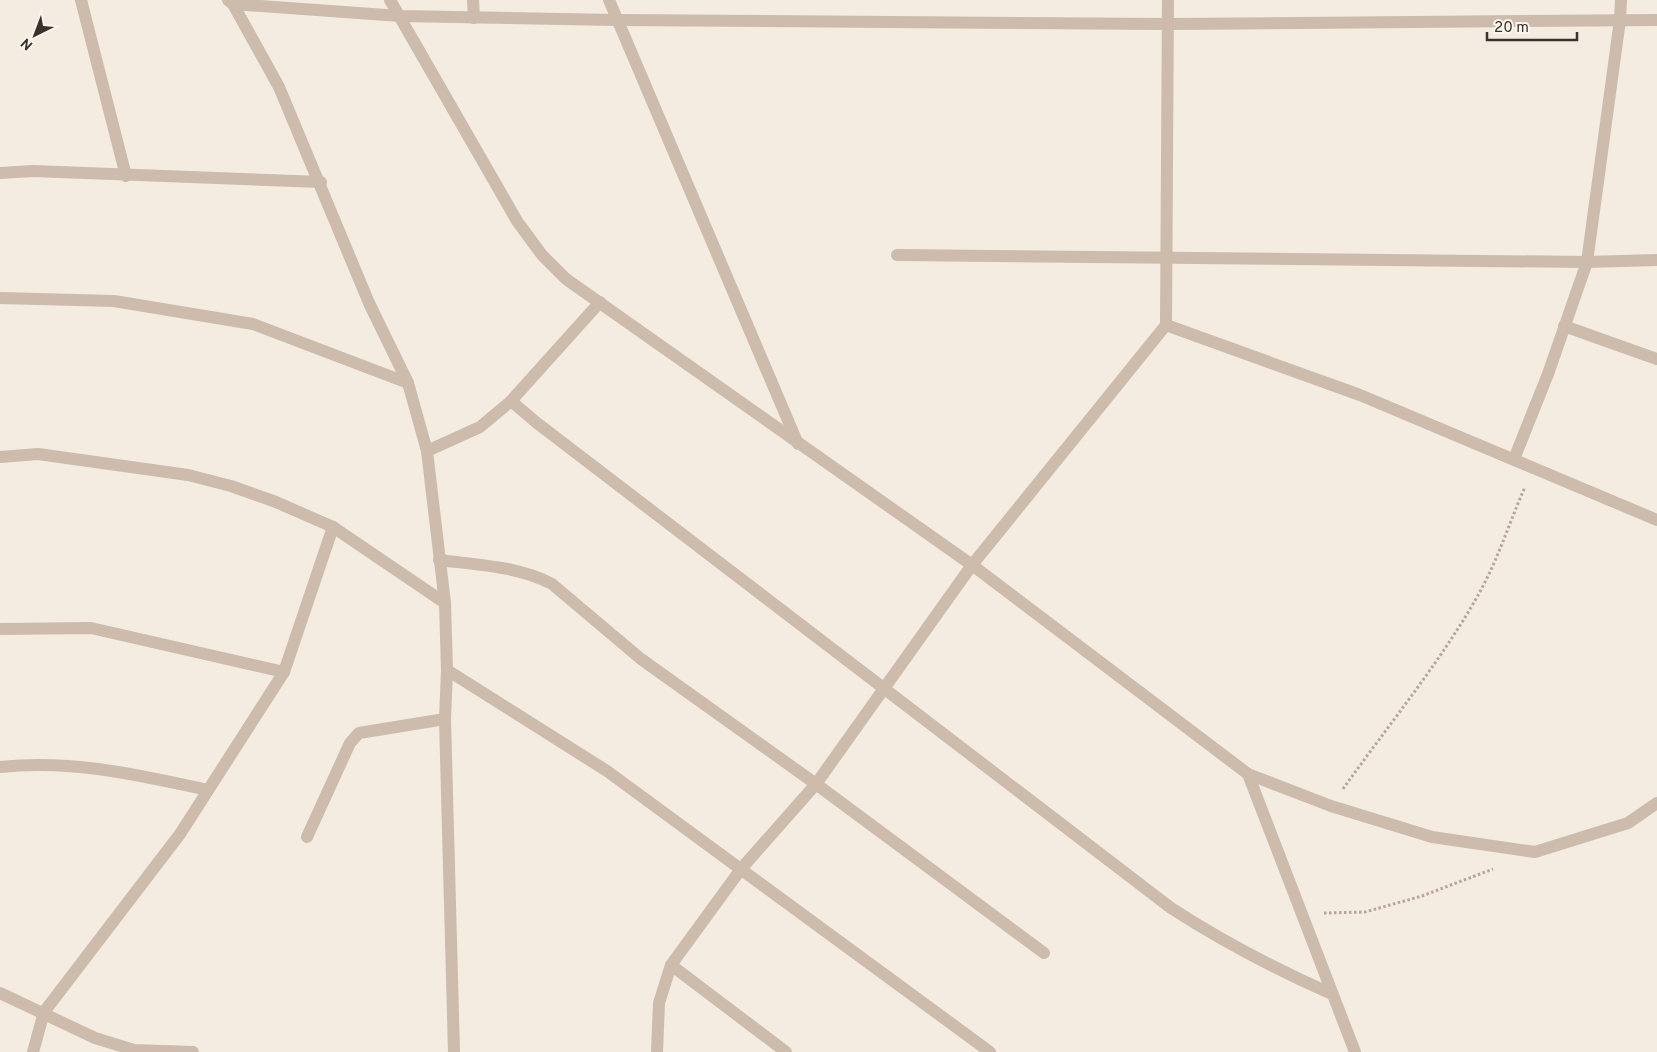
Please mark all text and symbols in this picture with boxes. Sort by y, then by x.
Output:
north arrow [10,10,60,60]
scale bar [1487,10,1577,42]
text: 20 m [1494,19,1529,38]
text: N [18,34,37,53]

